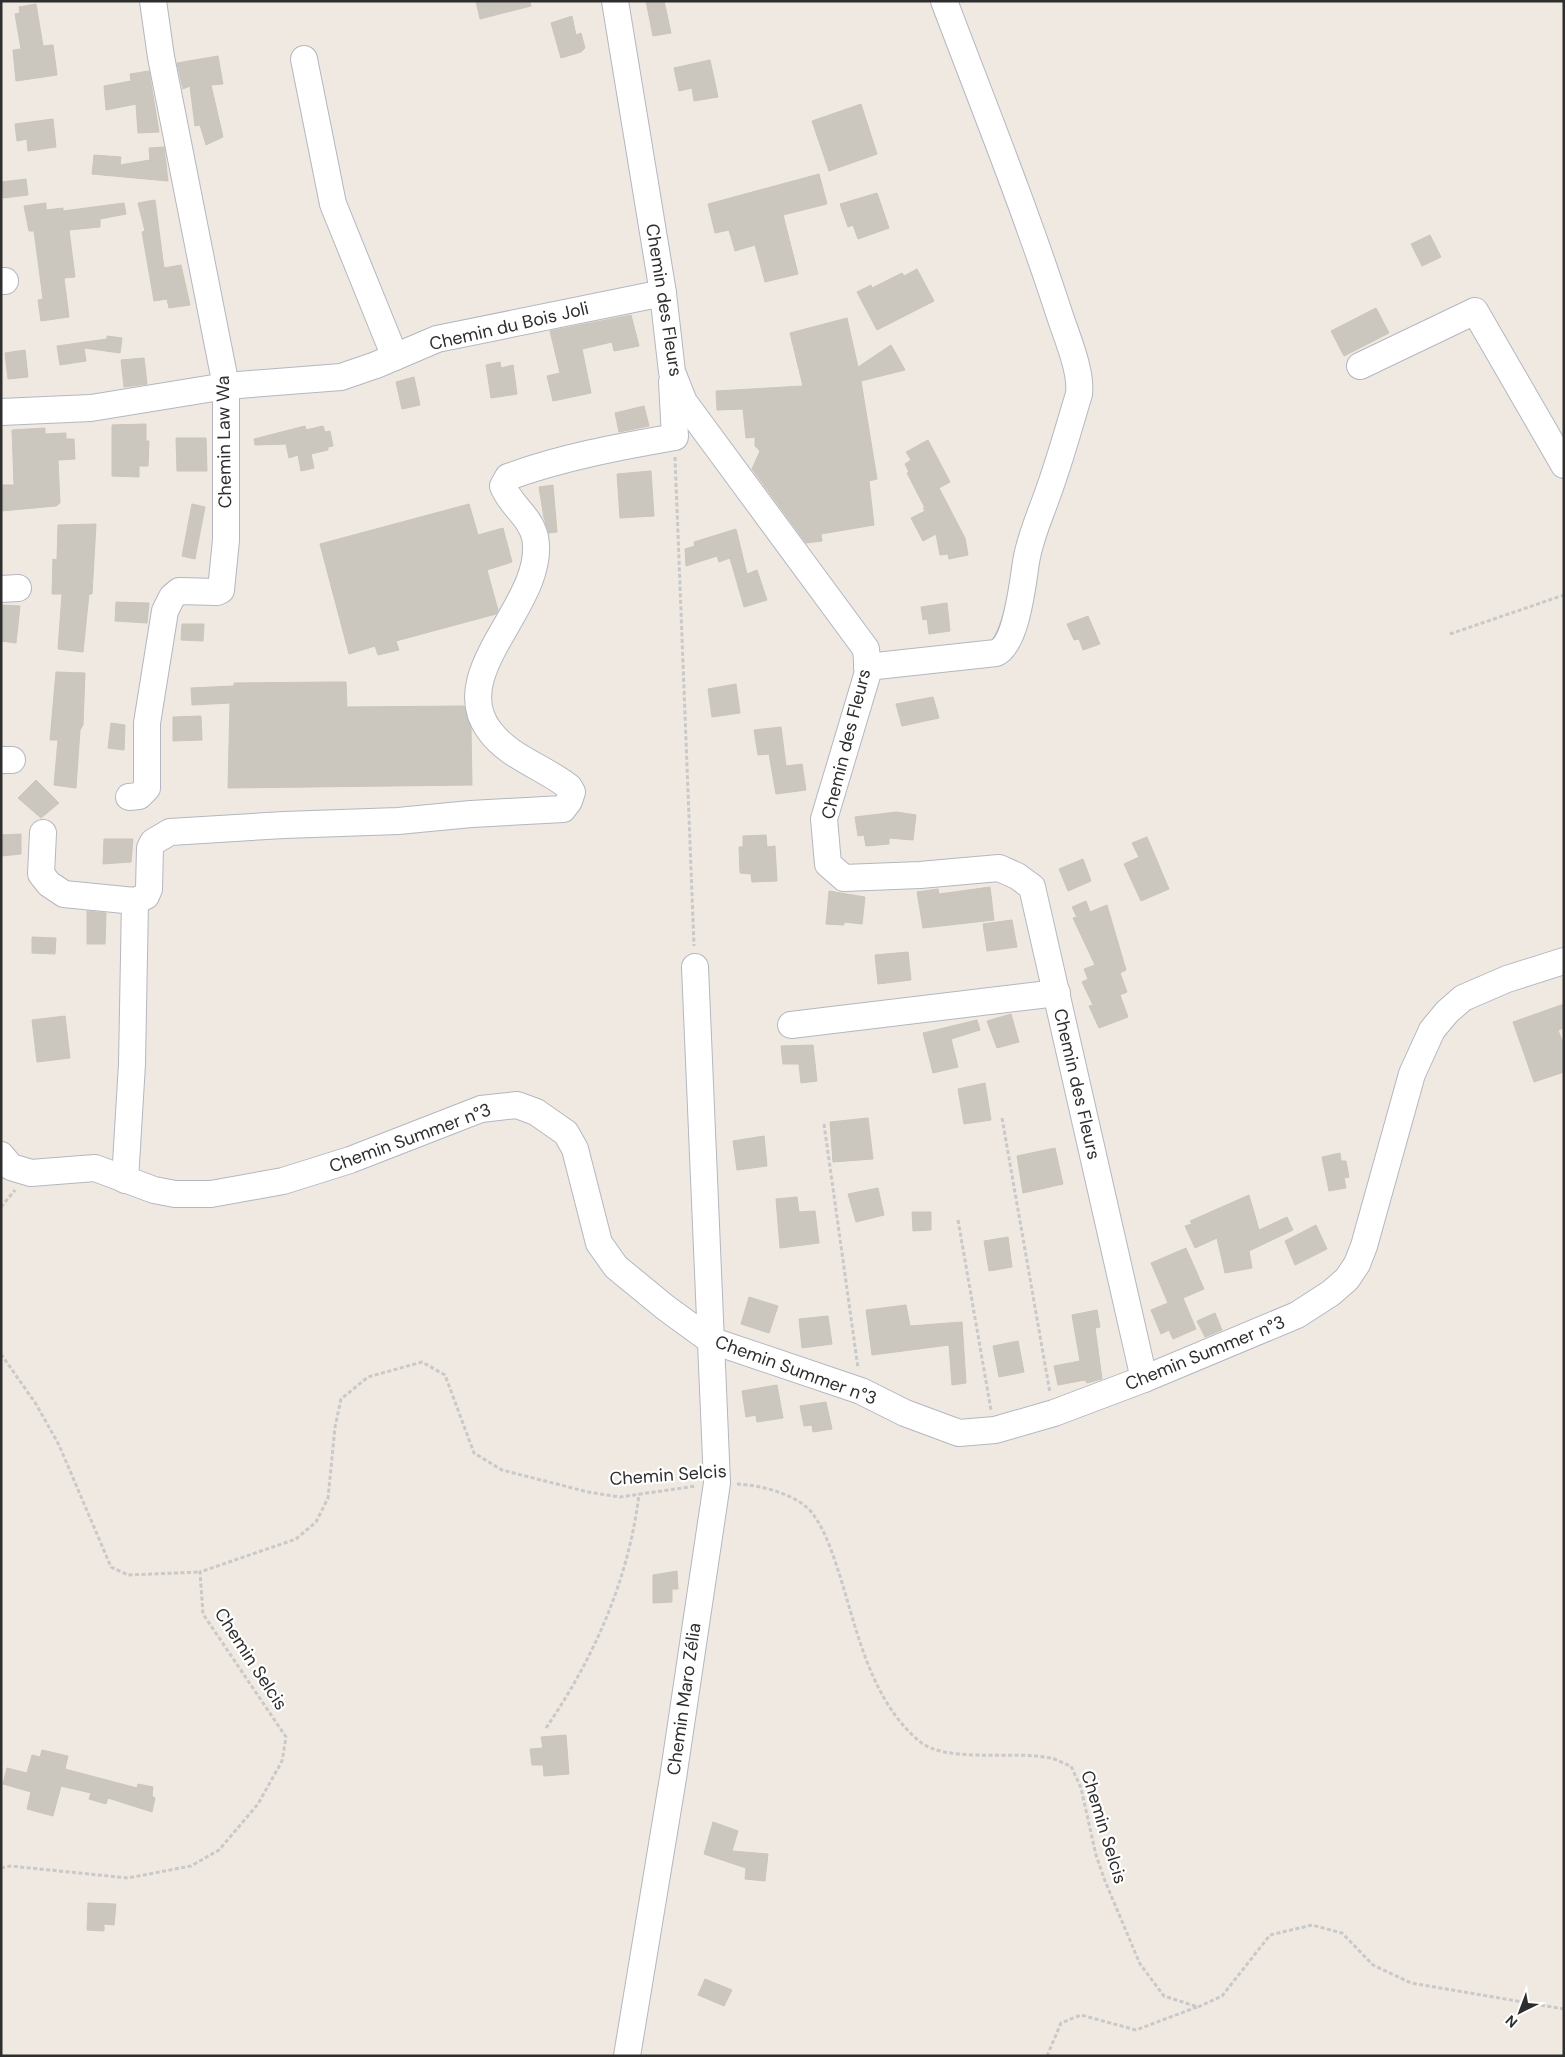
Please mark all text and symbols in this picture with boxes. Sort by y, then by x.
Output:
street label: Chemin des Fleurs [640,222,688,378]
street label: Chemin du Bois Joli [427,296,591,356]
street label: Chemin Law Wa [211,375,237,509]
street label: Chemin des Fleurs [816,666,876,822]
street label: Chemin des Fleurs [1048,1006,1106,1162]
street label: Chemin Summer n°3 [326,1098,494,1178]
street label: Chemin Summer n°3 [1121,1310,1289,1396]
street label: Chemin Summer n°3 [712,1330,880,1410]
street label: Chemin Selcis [609,1459,727,1491]
street label: Chemin Selcis [209,1603,293,1715]
street label: Chemin Maro Zélia [661,1621,707,1777]
street label: Chemin Selcis [1075,1767,1133,1887]
north arrow [1495,1987,1545,2037]
text: N [1501,2012,1521,2032]

